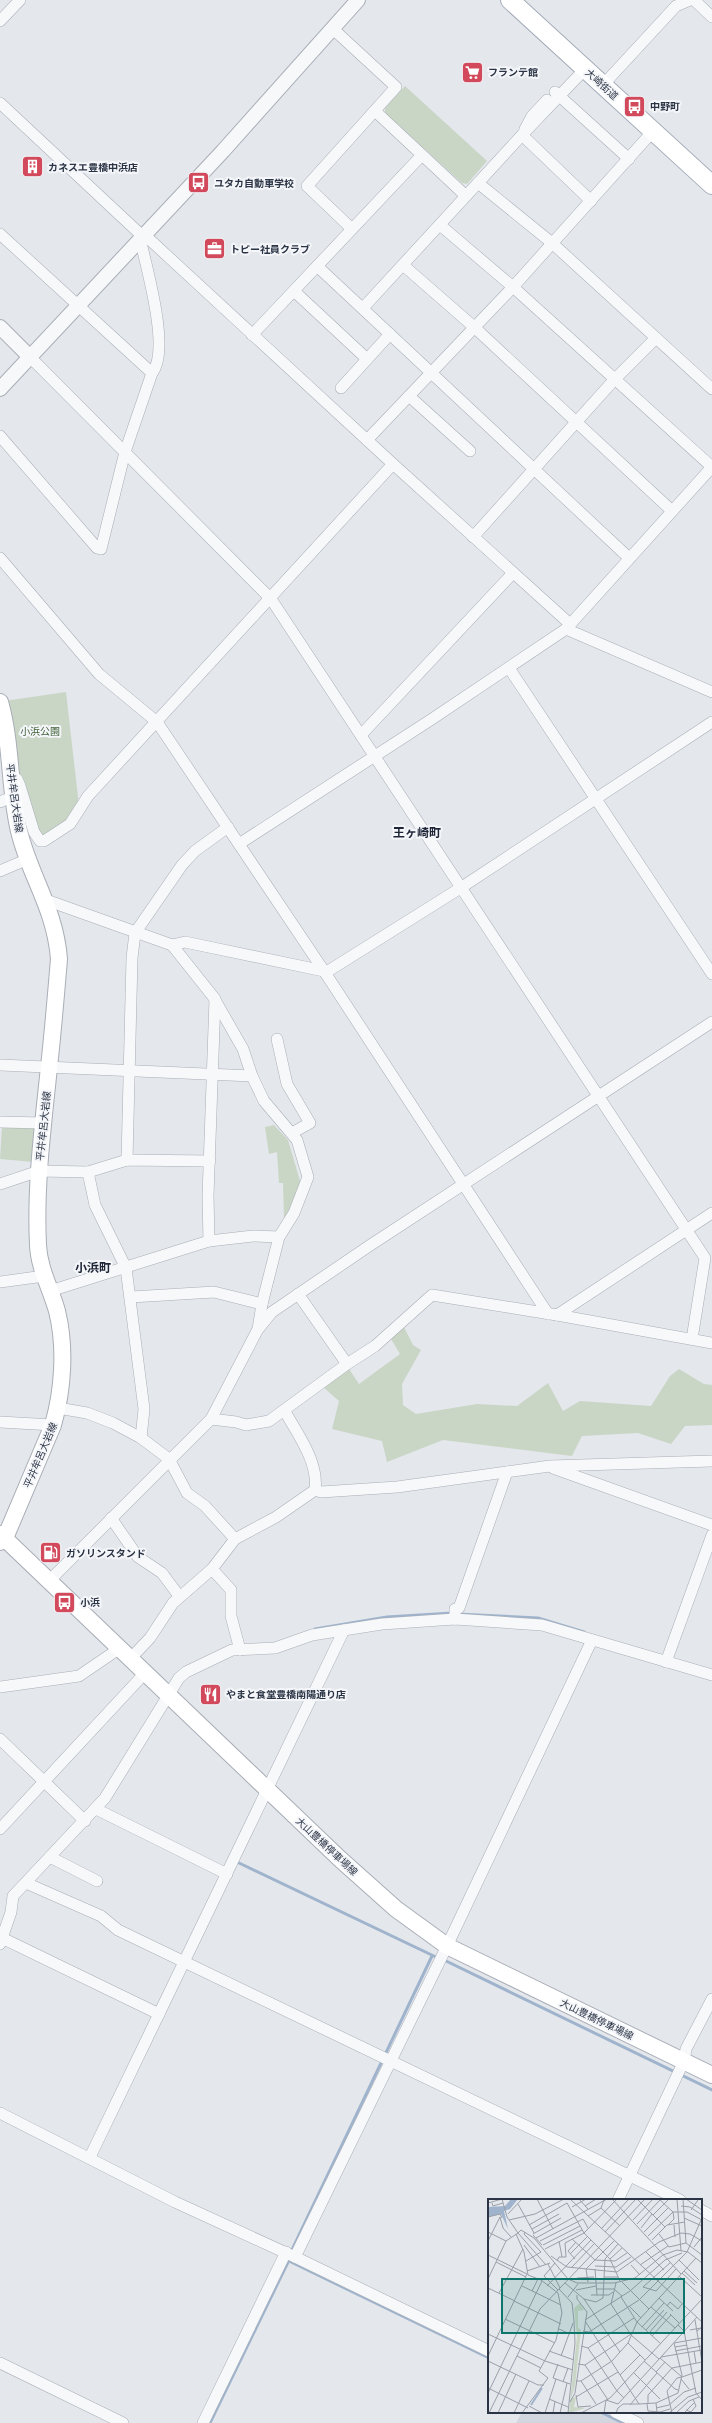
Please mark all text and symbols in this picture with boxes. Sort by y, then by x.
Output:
supermarket icon: フランテ館 [459,59,485,85]
place label: フランテ館 [488,66,538,78]
street label: 大崎街道 [583,66,621,102]
bus stop icon: 中野町 [622,93,648,119]
place label: 中野町 [650,100,680,112]
building icon: カネスエ豊橋中浜店 [19,154,45,180]
place label: カネスエ豊橋中浜店 [48,161,138,173]
bus stop icon: ユタカ自動車学校 [185,170,211,196]
place label: ユタカ自動車学校 [214,177,294,189]
office icon: トピー社員クラブ [202,236,228,262]
place label: トピー社員クラブ [230,243,310,255]
park label: 小浜公園 [20,725,60,737]
street label: 平井牟呂大岩線 [4,763,26,833]
district label: 王ヶ崎町 [393,825,441,840]
street label: 平井牟呂大岩線 [33,1091,53,1161]
district label: 小浜町 [75,1260,111,1275]
street label: 平井牟呂大岩線 [21,1420,59,1490]
fuel station icon: ガソリンスタンド [38,1540,64,1566]
place label: ガソリンスタンド [66,1547,146,1559]
bus stop icon: 小浜 [51,1589,77,1615]
place label: 小浜 [80,1596,100,1608]
restaurant icon: やまと食堂豊橋南陽通り店 [197,1681,223,1707]
place label: やまと食堂豊橋南陽通り店 [226,1688,346,1700]
street label: 大山豊橋停車場線 [294,1814,360,1878]
street label: 大山豊橋停車場線 [558,1996,636,2042]
inset map [488,2199,702,2413]

